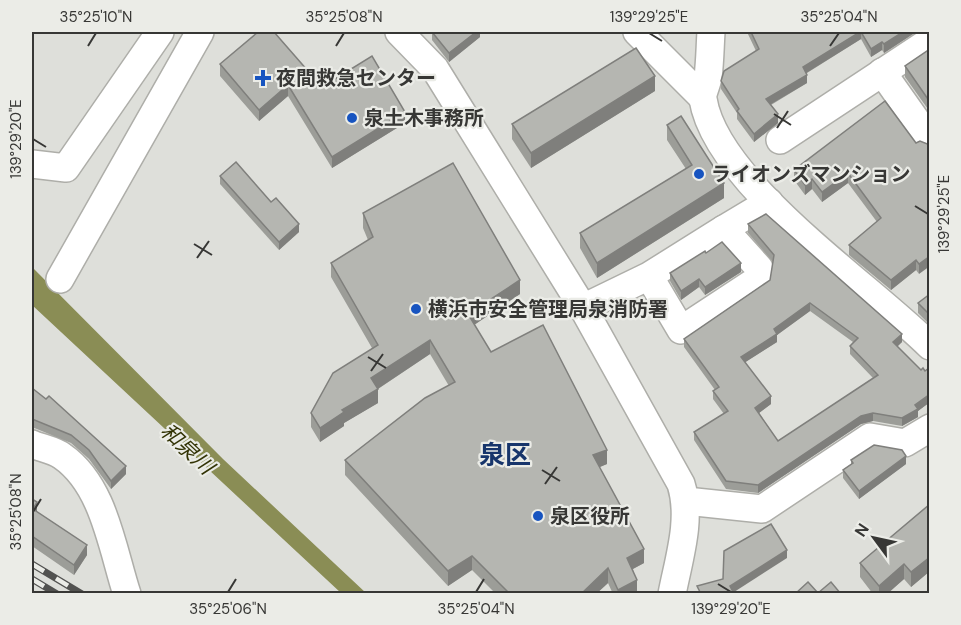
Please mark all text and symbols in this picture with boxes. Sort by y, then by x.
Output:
text: 35°25'10"N [60,7,132,27]
text: 35°25'08"N [305,7,383,27]
text: 139°29'25"E [610,7,688,27]
text: 35°25'04"N [800,7,878,27]
place label: 夜間救急センター [276,65,436,91]
marker: 夜間救急センター [254,69,272,87]
text: 139°29'20"E [6,99,26,179]
place label: 泉土木事務所 [364,105,484,131]
marker: 泉土木事務所 [345,111,359,125]
place label: ライオンズマンション [711,161,911,187]
marker: ライオンズマンション [692,167,706,181]
text: 139°29'25"E [934,175,954,253]
place label: 横浜市安全管理局泉消防署 [428,296,668,322]
marker: 横浜市安全管理局泉消防署 [409,302,423,316]
water label: 和泉川 [154,417,221,482]
district label: 泉区 [479,438,531,472]
text: 35°25'08"N [6,473,26,551]
place label: 泉区役所 [550,503,630,529]
north arrow [844,508,904,568]
marker: 泉区役所 [531,509,545,523]
text: N [850,519,874,541]
text: 35°25'06"N [189,599,267,619]
text: 35°25'04"N [437,599,515,619]
text: 139°29'20"E [691,599,771,619]

